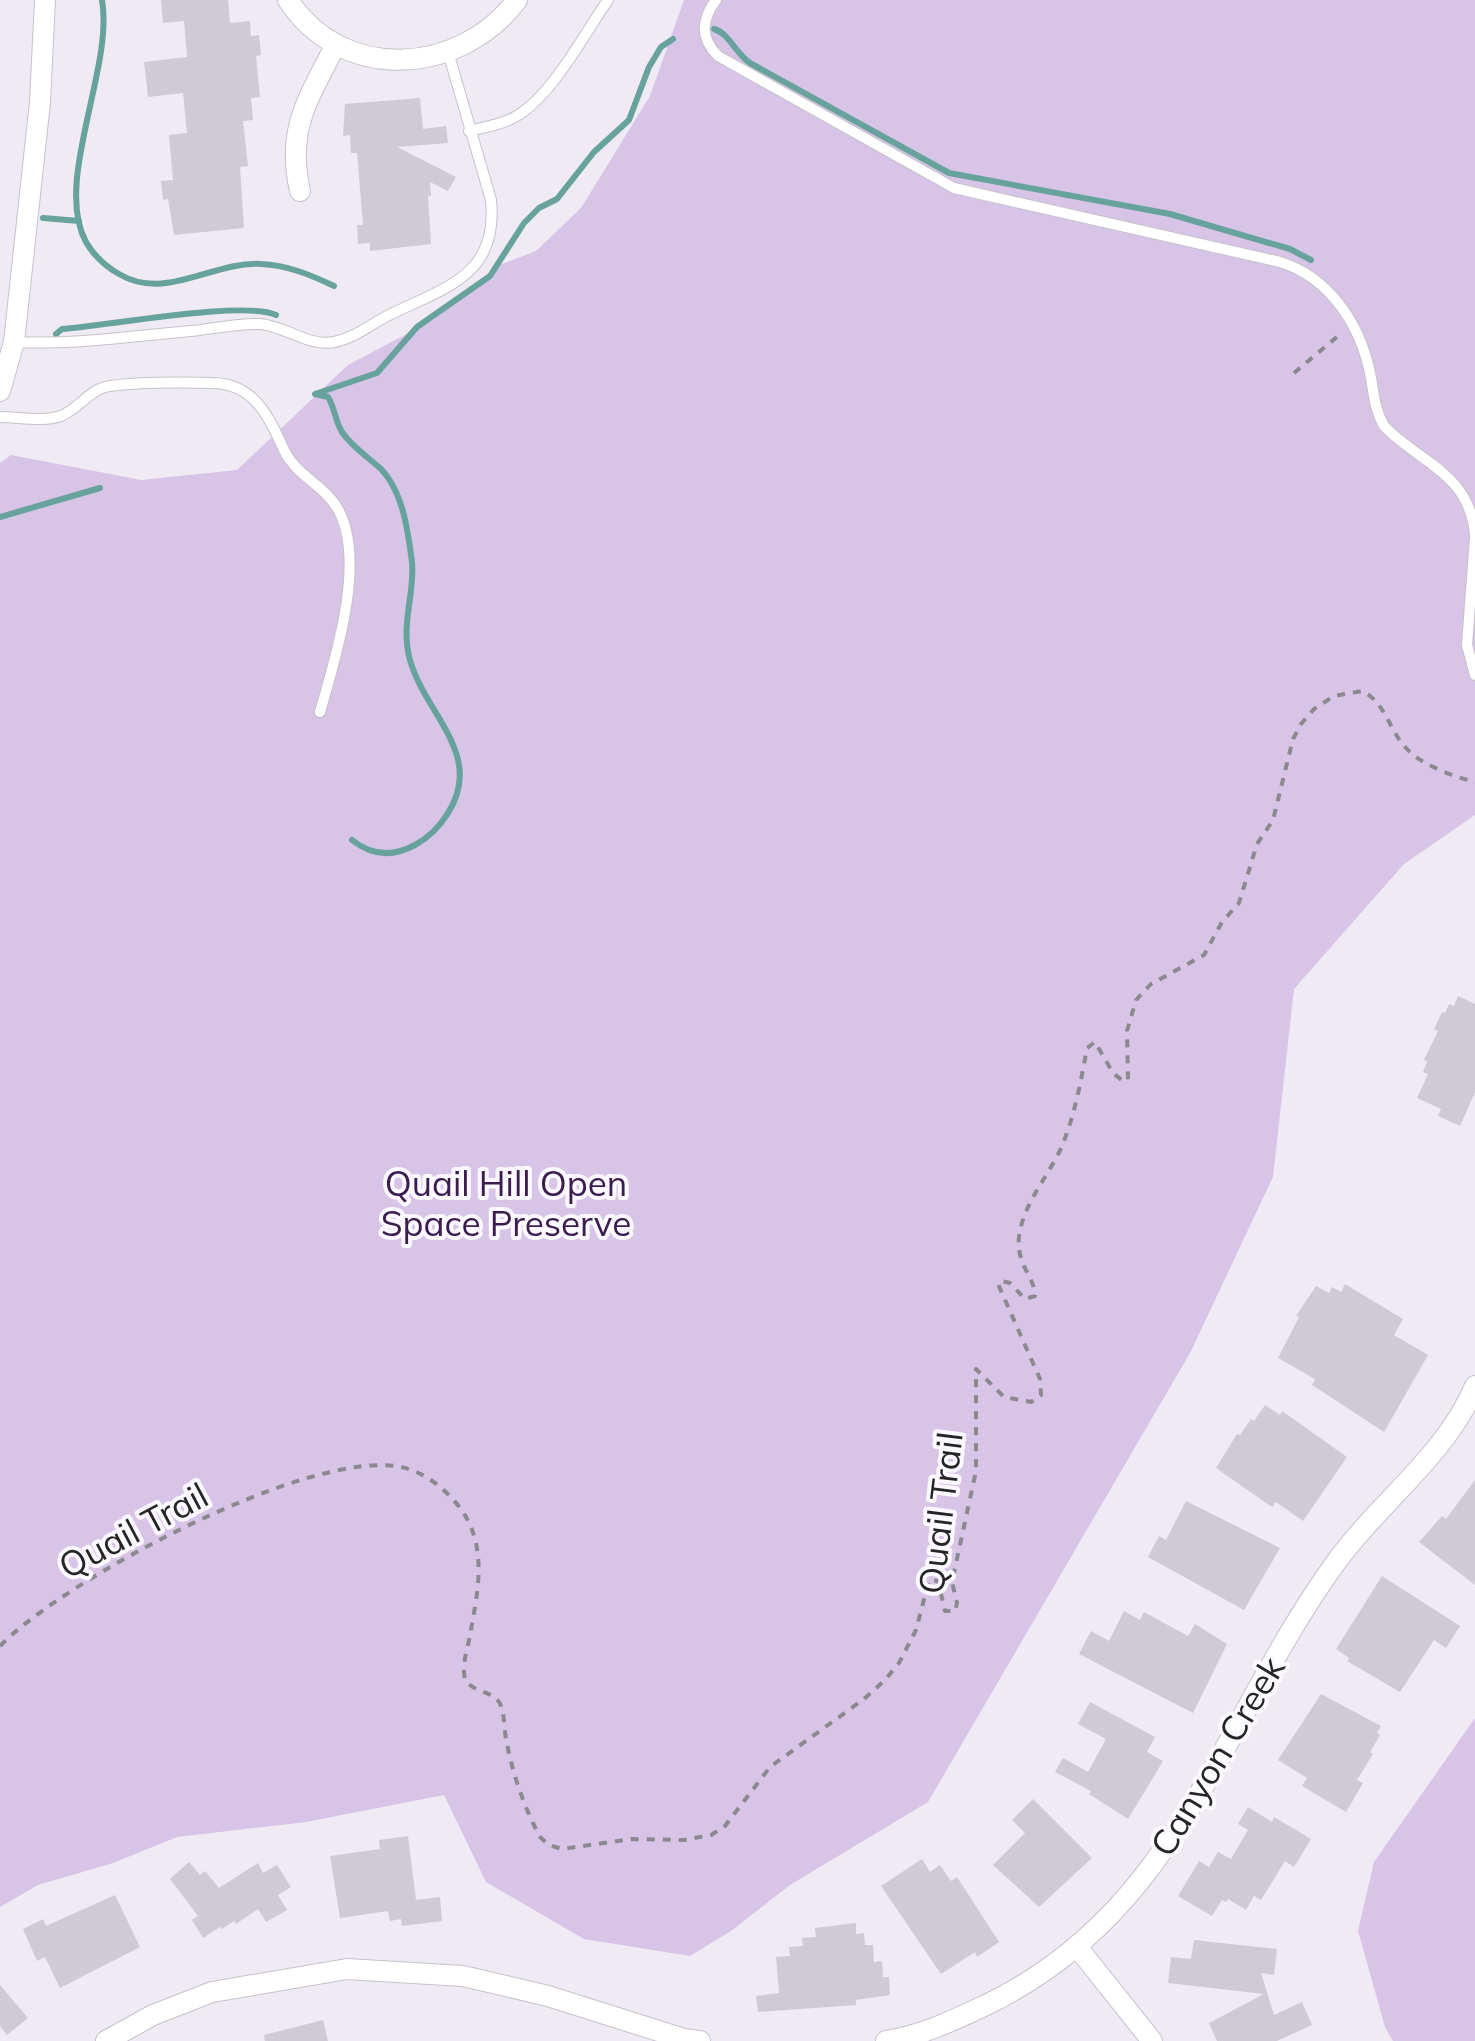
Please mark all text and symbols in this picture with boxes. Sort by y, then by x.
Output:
park label: Quail Hill Open Space Preserve [381,1161,631,1245]
street label: Quail Trail [908,1430,972,1596]
street label: Quail Trail [51,1472,215,1588]
street label: Canyon Creek [1140,1647,1294,1864]

